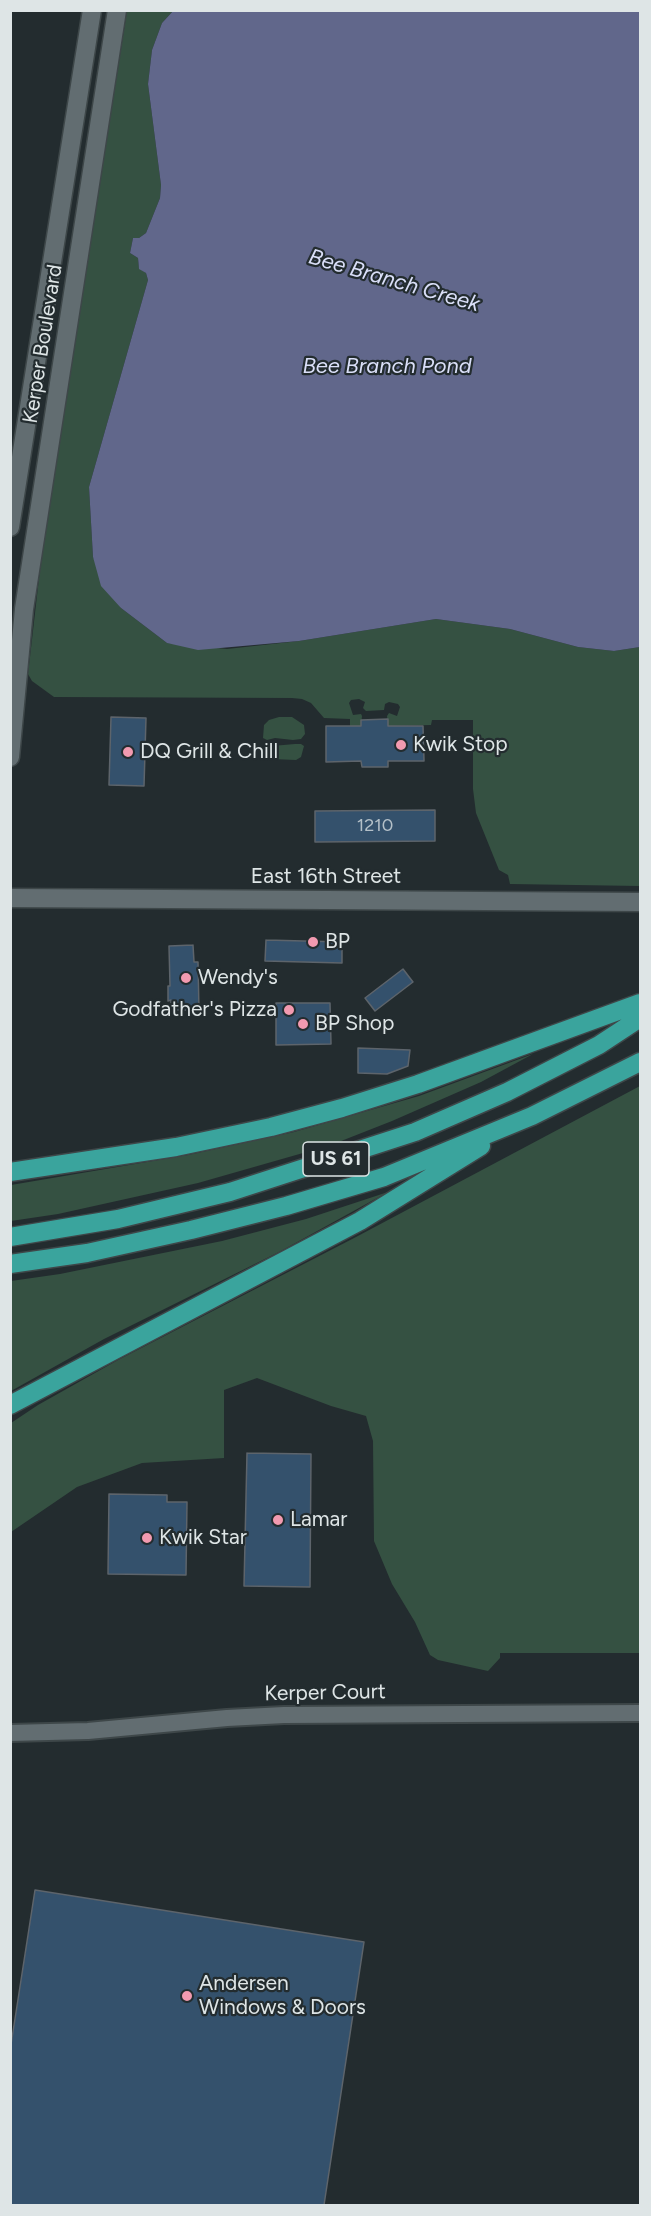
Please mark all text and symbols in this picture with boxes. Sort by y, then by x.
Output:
water label: Bee Branch Creek [305,244,483,318]
street label: Kerper Boulevard [18,263,68,425]
water label: Bee Branch Pond [302,354,472,380]
place label: Kwik Stop [413,732,508,758]
marker: Kwik Stop [394,738,408,752]
place label: DQ Grill & Chill [140,739,278,765]
marker: DQ Grill & Chill [121,745,135,759]
house number: 1210 [357,815,393,837]
street label: East 16th Street [251,864,401,890]
place label: BP [325,929,350,955]
marker: BP [306,935,320,949]
place label: Wendy's [198,965,278,991]
marker: Wendy's [179,971,193,985]
place label: Godfather's Pizza [112,997,277,1023]
marker: Godfather's Pizza [282,1003,296,1017]
place label: BP Shop [315,1011,394,1037]
marker: BP Shop [296,1017,310,1031]
road number: US 61 [303,1142,369,1176]
place label: Lamar [290,1507,347,1533]
marker: Lamar [271,1513,285,1527]
place label: Kwik Star [159,1525,247,1551]
marker: Kwik Star [140,1531,154,1545]
street label: Kerper Court [264,1679,386,1707]
place label: Andersen Windows & Doors [199,1971,366,2021]
marker: Andersen Windows & Doors [180,1989,194,2003]

